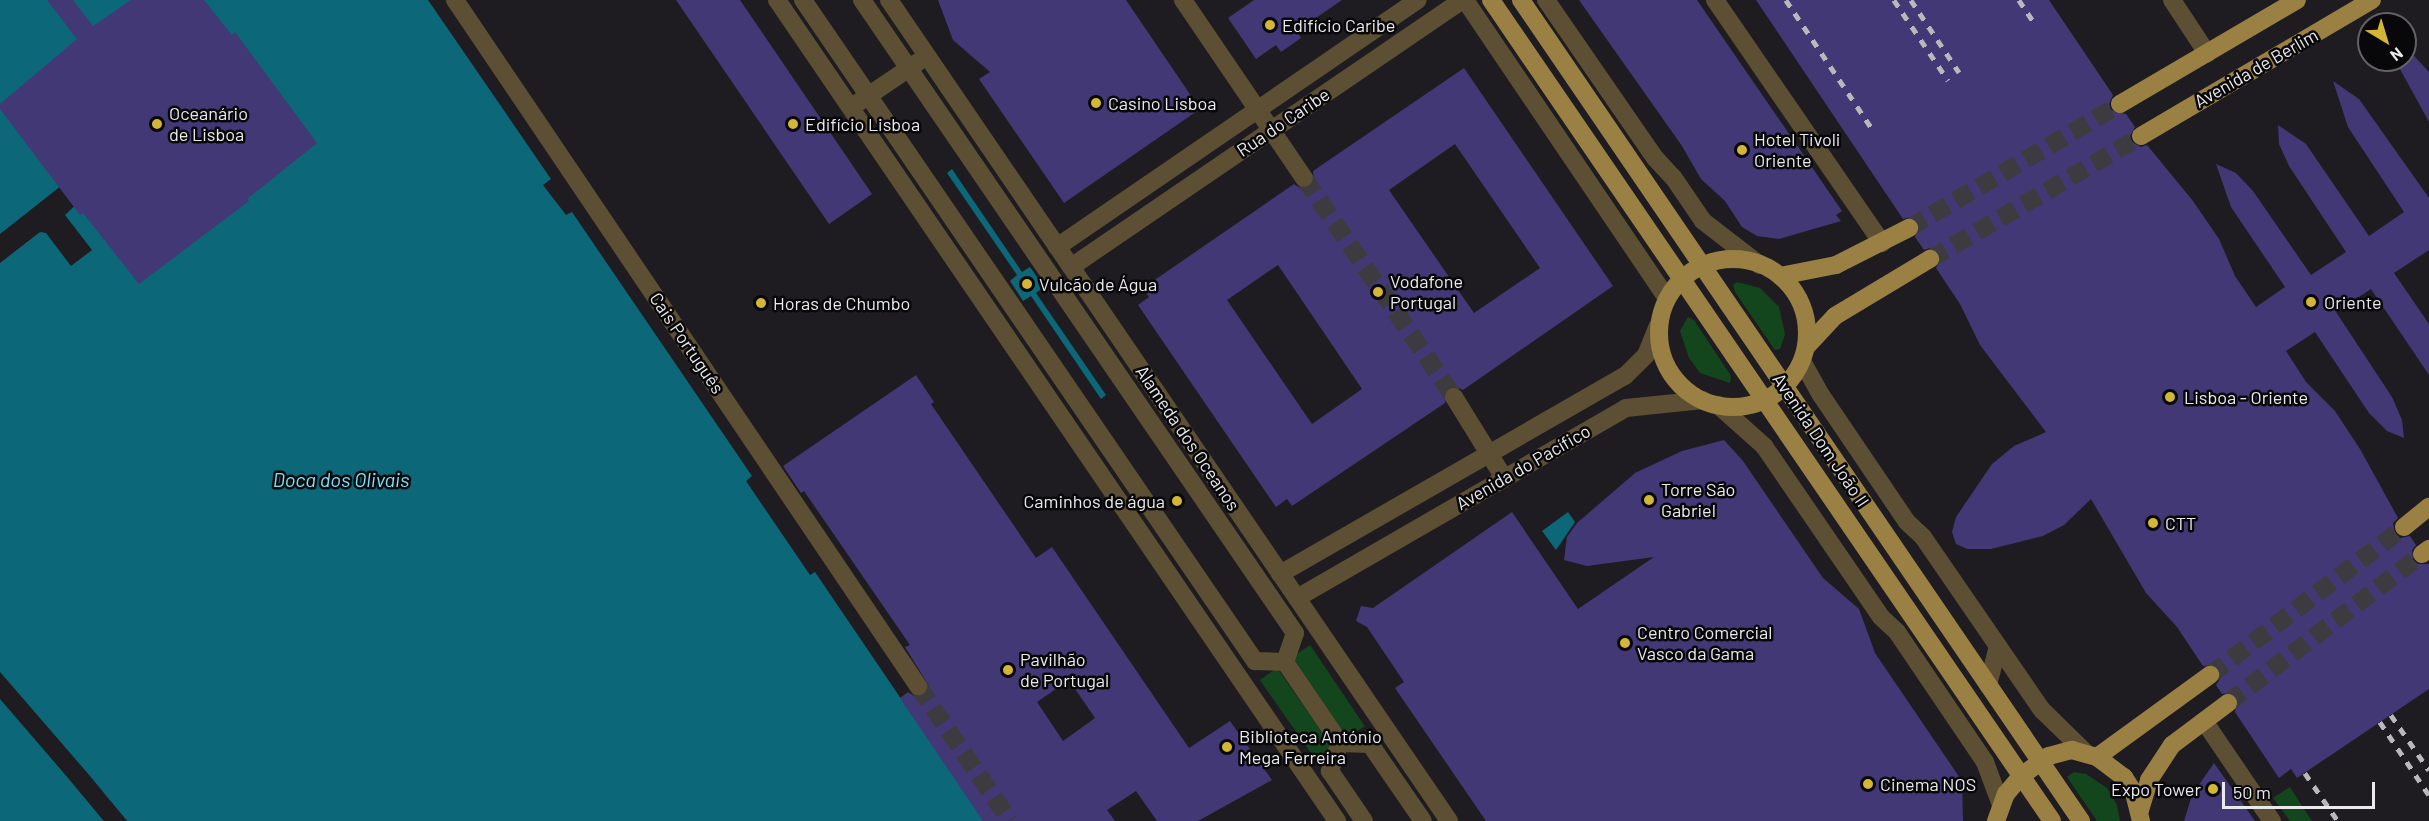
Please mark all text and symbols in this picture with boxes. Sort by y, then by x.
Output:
north arrow [2357,12,2417,72]
place label: Edifício Caribe [1282,14,1395,36]
marker: Edifício Caribe [1263,18,1277,32]
street label: Avenida de Berlim [2190,24,2322,112]
text: N [2387,44,2407,66]
street label: Rua do Caribe [1233,83,1333,161]
place label: Casino Lisboa [1108,92,1216,114]
marker: Casino Lisboa [1089,96,1103,110]
place label: Oceanário de Lisboa [169,103,248,146]
place label: Edifício Lisboa [805,113,920,135]
marker: Oceanário de Lisboa [150,117,164,131]
marker: Edifício Lisboa [786,117,800,131]
place label: Hotel Tivoli Oriente [1754,129,1840,172]
marker: Hotel Tivoli Oriente [1735,143,1749,157]
place label: Vodafone Portugal [1390,271,1463,314]
place label: Vulcão de Água [1039,273,1157,295]
marker: Vulcão de Água [1020,277,1034,291]
marker: Vodafone Portugal [1371,285,1385,299]
street label: Cais Português [645,288,729,398]
place label: Oriente [2324,291,2382,313]
place label: Horas de Chumbo [773,292,910,314]
marker: Oriente [2302,293,2320,311]
marker: Horas de Chumbo [754,296,768,310]
street label: Alameda dos Oceanos [1131,361,1245,515]
street label: Avenida Dom João II [1768,369,1874,511]
place label: Lisboa - Oriente [2184,386,2308,408]
marker: Lisboa - Oriente [2161,388,2179,406]
street label: Avenida do Pacífico [1452,420,1594,514]
water label: Doca dos Olivais [273,467,409,491]
place label: Torre São Gabriel [1661,479,1735,522]
place label: Caminhos de água [1024,490,1165,512]
marker: Torre São Gabriel [1642,493,1656,507]
marker: Caminhos de água [1170,494,1184,508]
place label: CTT [2165,512,2196,534]
marker: CTT [2146,516,2160,530]
place label: Centro Comercial Vasco da Gama [1637,622,1772,664]
marker: Centro Comercial Vasco da Gama [1618,636,1632,650]
place label: Pavilhão de Portugal [1020,649,1109,692]
marker: Pavilhão de Portugal [1001,663,1015,677]
place label: Biblioteca António Mega Ferreira [1239,726,1382,768]
marker: Biblioteca António Mega Ferreira [1220,740,1234,754]
scale bar [2225,770,2378,808]
place label: Cinema NOS [1880,773,1976,795]
marker: Cinema NOS [1861,777,1875,791]
place label: Expo Tower [2111,778,2201,800]
text: 50 m [2233,781,2271,803]
marker: Expo Tower [2206,782,2220,796]

